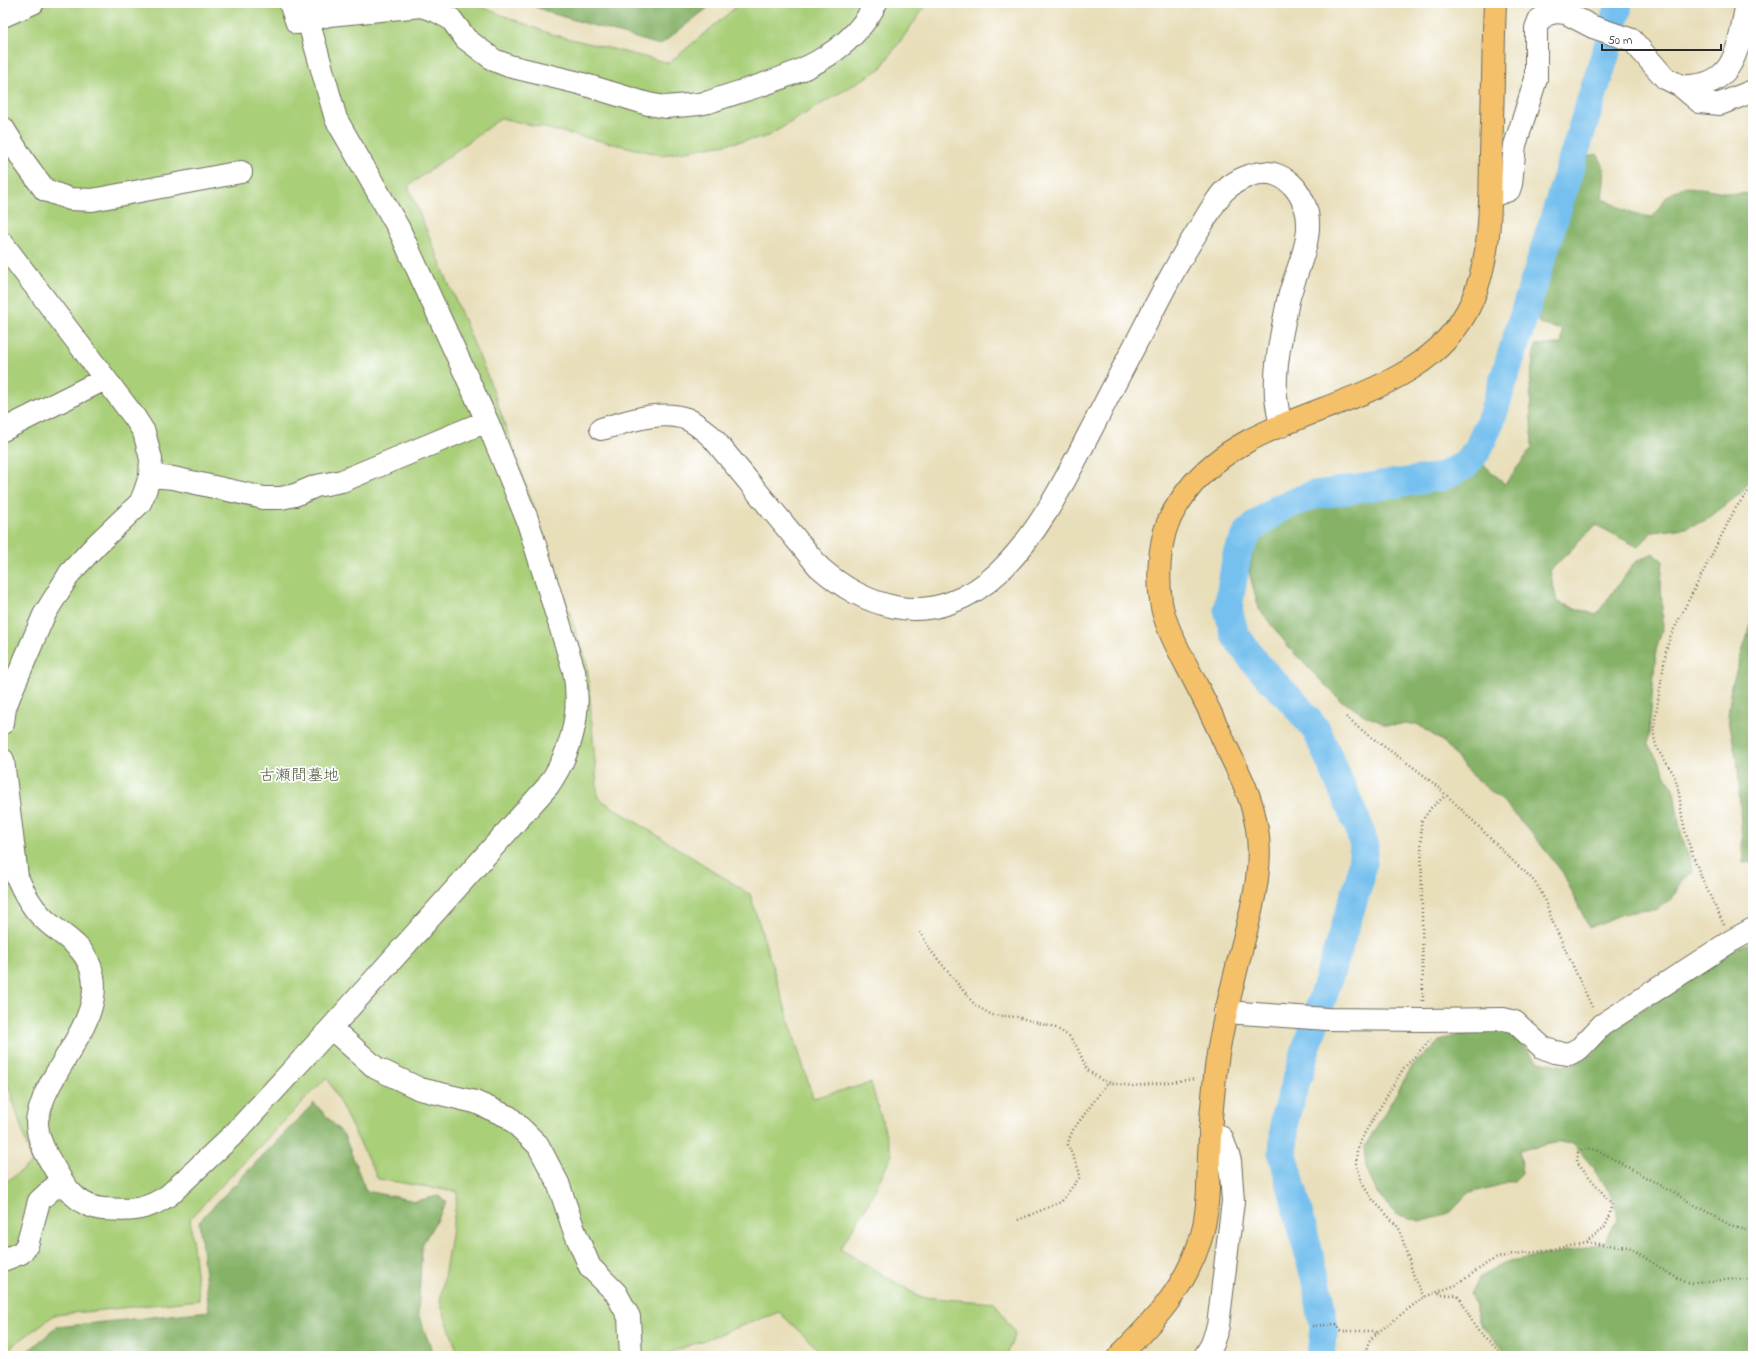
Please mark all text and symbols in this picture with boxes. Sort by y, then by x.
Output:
scale bar [1602,26,1721,52]
text: 50 m [1608,32,1632,50]
park label: 古瀬間墓地 [259,764,339,788]

